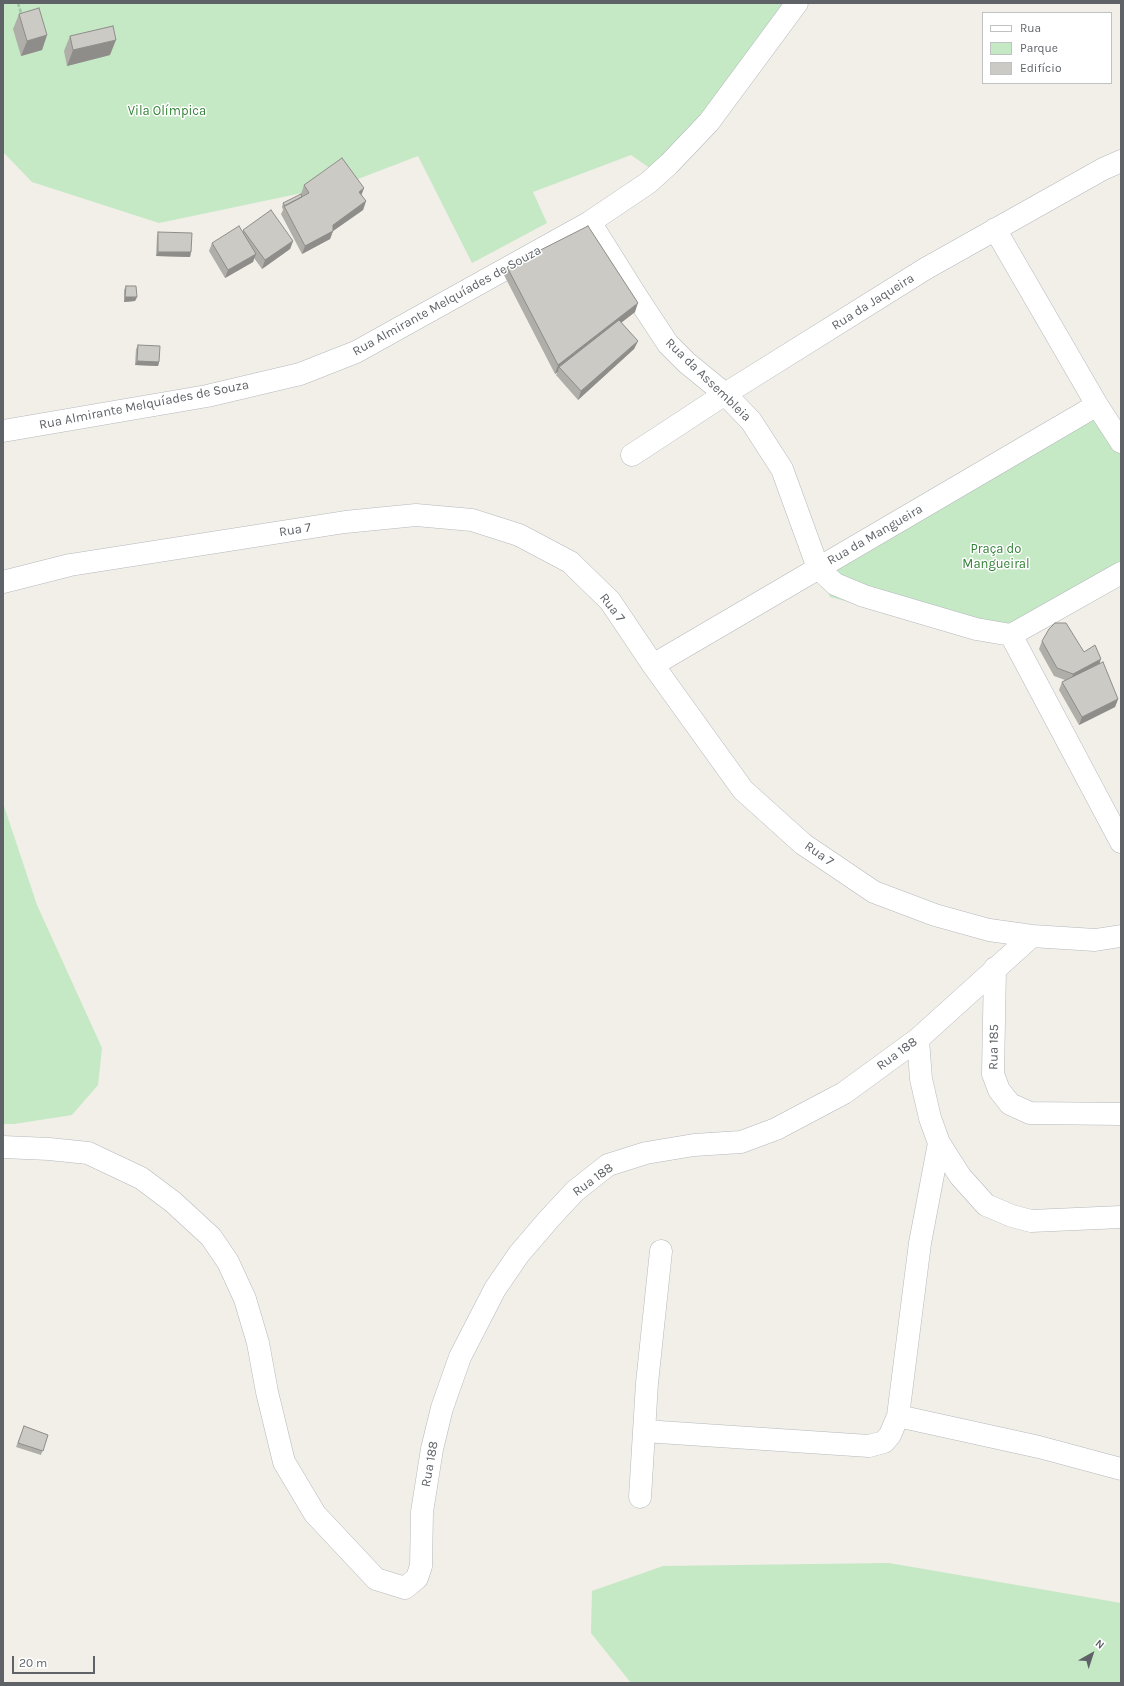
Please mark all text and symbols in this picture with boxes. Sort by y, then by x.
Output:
legend [982,12,1112,84]
text: Rua [1020,21,1041,35]
text: Parque [1020,41,1058,55]
text: Edifício [1020,61,1061,75]
park label: Vila Olímpica [128,103,206,119]
street label: Rua Almirante Melquíades de Souza [350,242,544,360]
street label: Rua da Jaqueira [829,270,917,334]
street label: Rua da Assembleia [662,335,754,425]
street label: Rua Almirante Melquíades de Souza [38,377,250,433]
street label: Rua da Mangueira [824,501,926,569]
street label: Rua 7 [278,520,312,540]
park label: Praça do Mangueiral [962,541,1030,572]
street label: Rua 7 [596,591,628,625]
street label: Rua 7 [801,838,837,870]
street label: Rua 185 [986,1024,1002,1070]
street label: Rua 188 [874,1034,920,1074]
street label: Rua 188 [570,1160,616,1200]
street label: Rua 188 [418,1440,442,1488]
north arrow [1072,1634,1112,1674]
text: N [1093,1637,1107,1652]
scale bar [14,1648,97,1674]
text: 20 m [19,1656,47,1670]

